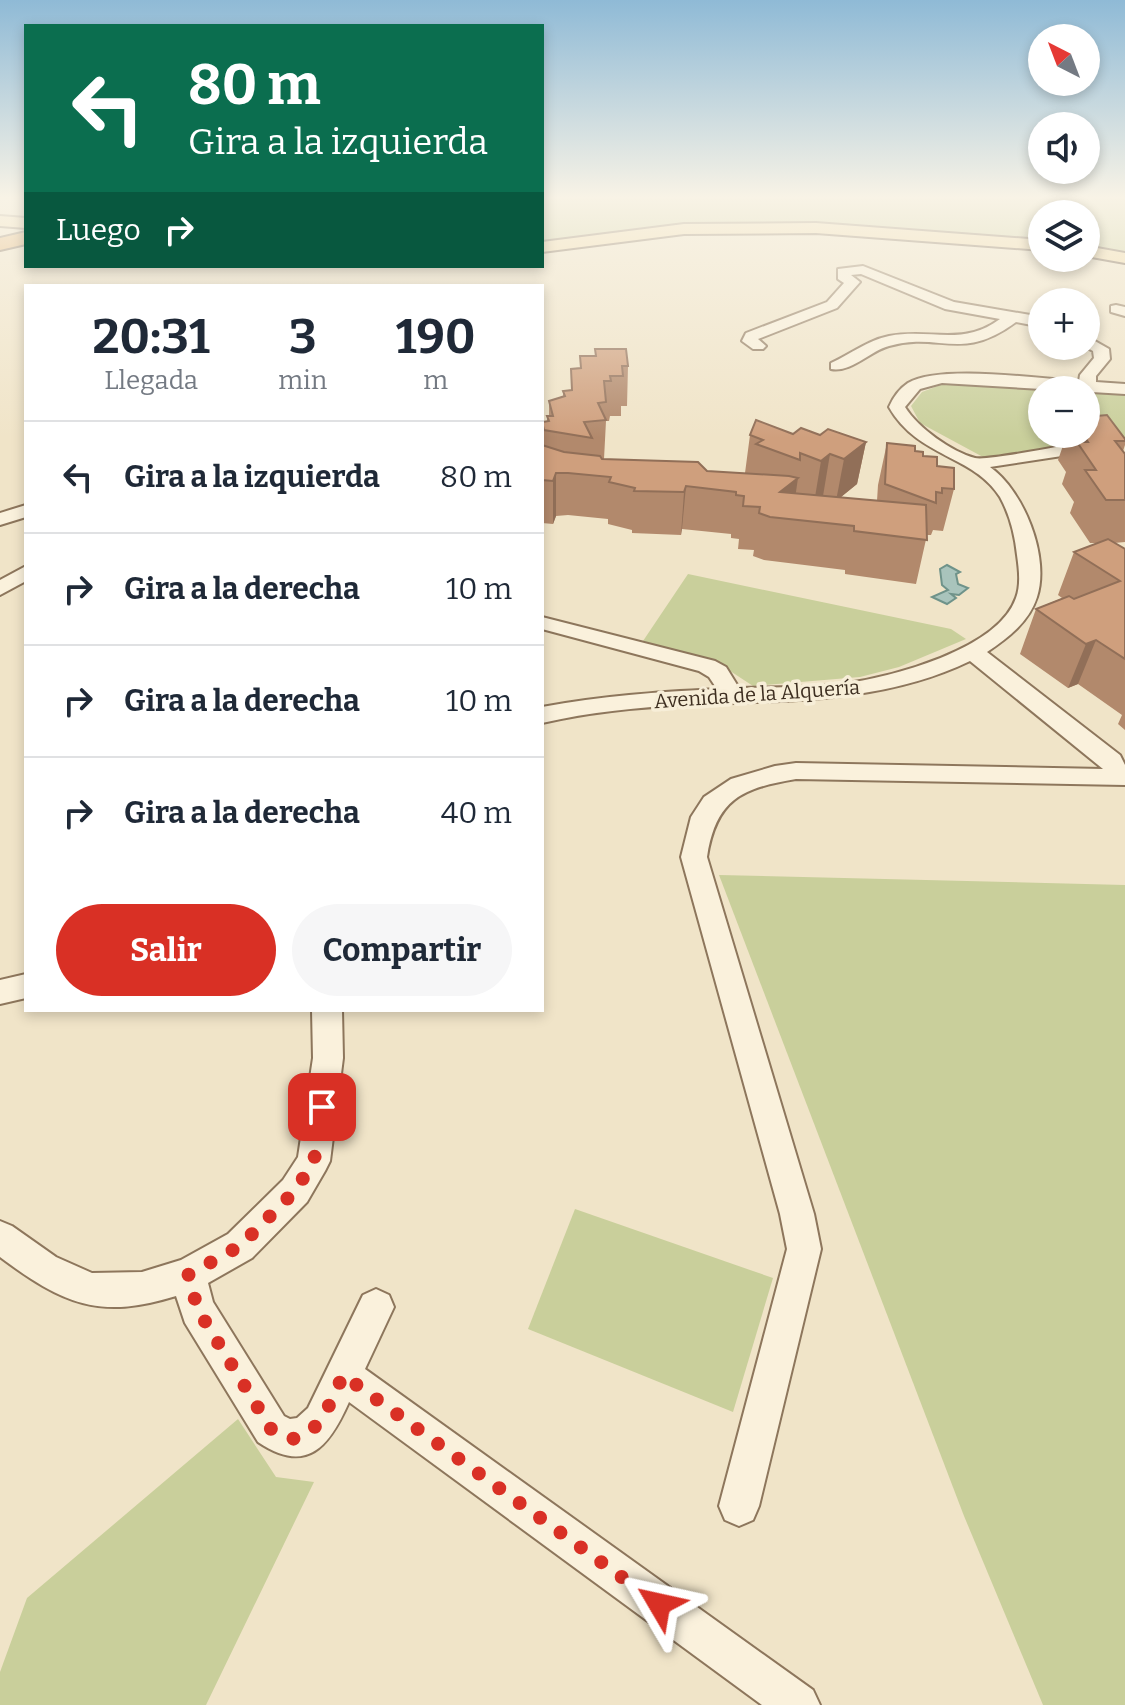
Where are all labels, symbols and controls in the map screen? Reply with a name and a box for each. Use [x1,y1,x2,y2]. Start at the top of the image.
north arrow [1028,24,1100,96]
map controls [1028,24,1100,448]
text: 80 m [188,52,321,119]
icon: left [56,56,160,160]
button: sound [1028,112,1100,184]
text: Gira a la izquierda [188,120,488,164]
button: layers [1028,200,1100,272]
icon: right [157,208,201,252]
text: Luego [56,212,141,248]
button: + [1028,288,1100,360]
text: 20:31 [93,308,210,366]
text: 3 [289,308,317,366]
text: 190 [396,308,475,366]
text: Llegada [104,365,198,396]
text: min [278,365,327,396]
text: m [423,365,448,396]
button: − [1028,376,1100,448]
icon: left [56,455,100,499]
text: Gira a la izquierda [124,459,380,495]
text: 80 m [440,459,512,495]
icon: right [56,567,100,611]
text: Gira a la derecha [124,571,360,607]
text: 10 m [446,571,512,607]
street label: Avenida de la Alquería [653,675,861,713]
icon: right [56,679,100,723]
text: Gira a la derecha [124,683,360,719]
text: 10 m [446,683,512,719]
icon: right [56,791,100,835]
text: Gira a la derecha [124,795,360,831]
text: 40 m [441,795,512,831]
button: Salir [56,904,276,996]
button: Compartir [292,904,512,996]
pin [288,1073,356,1141]
icon: arrive [300,1085,344,1129]
position arrow [617,1562,701,1646]

